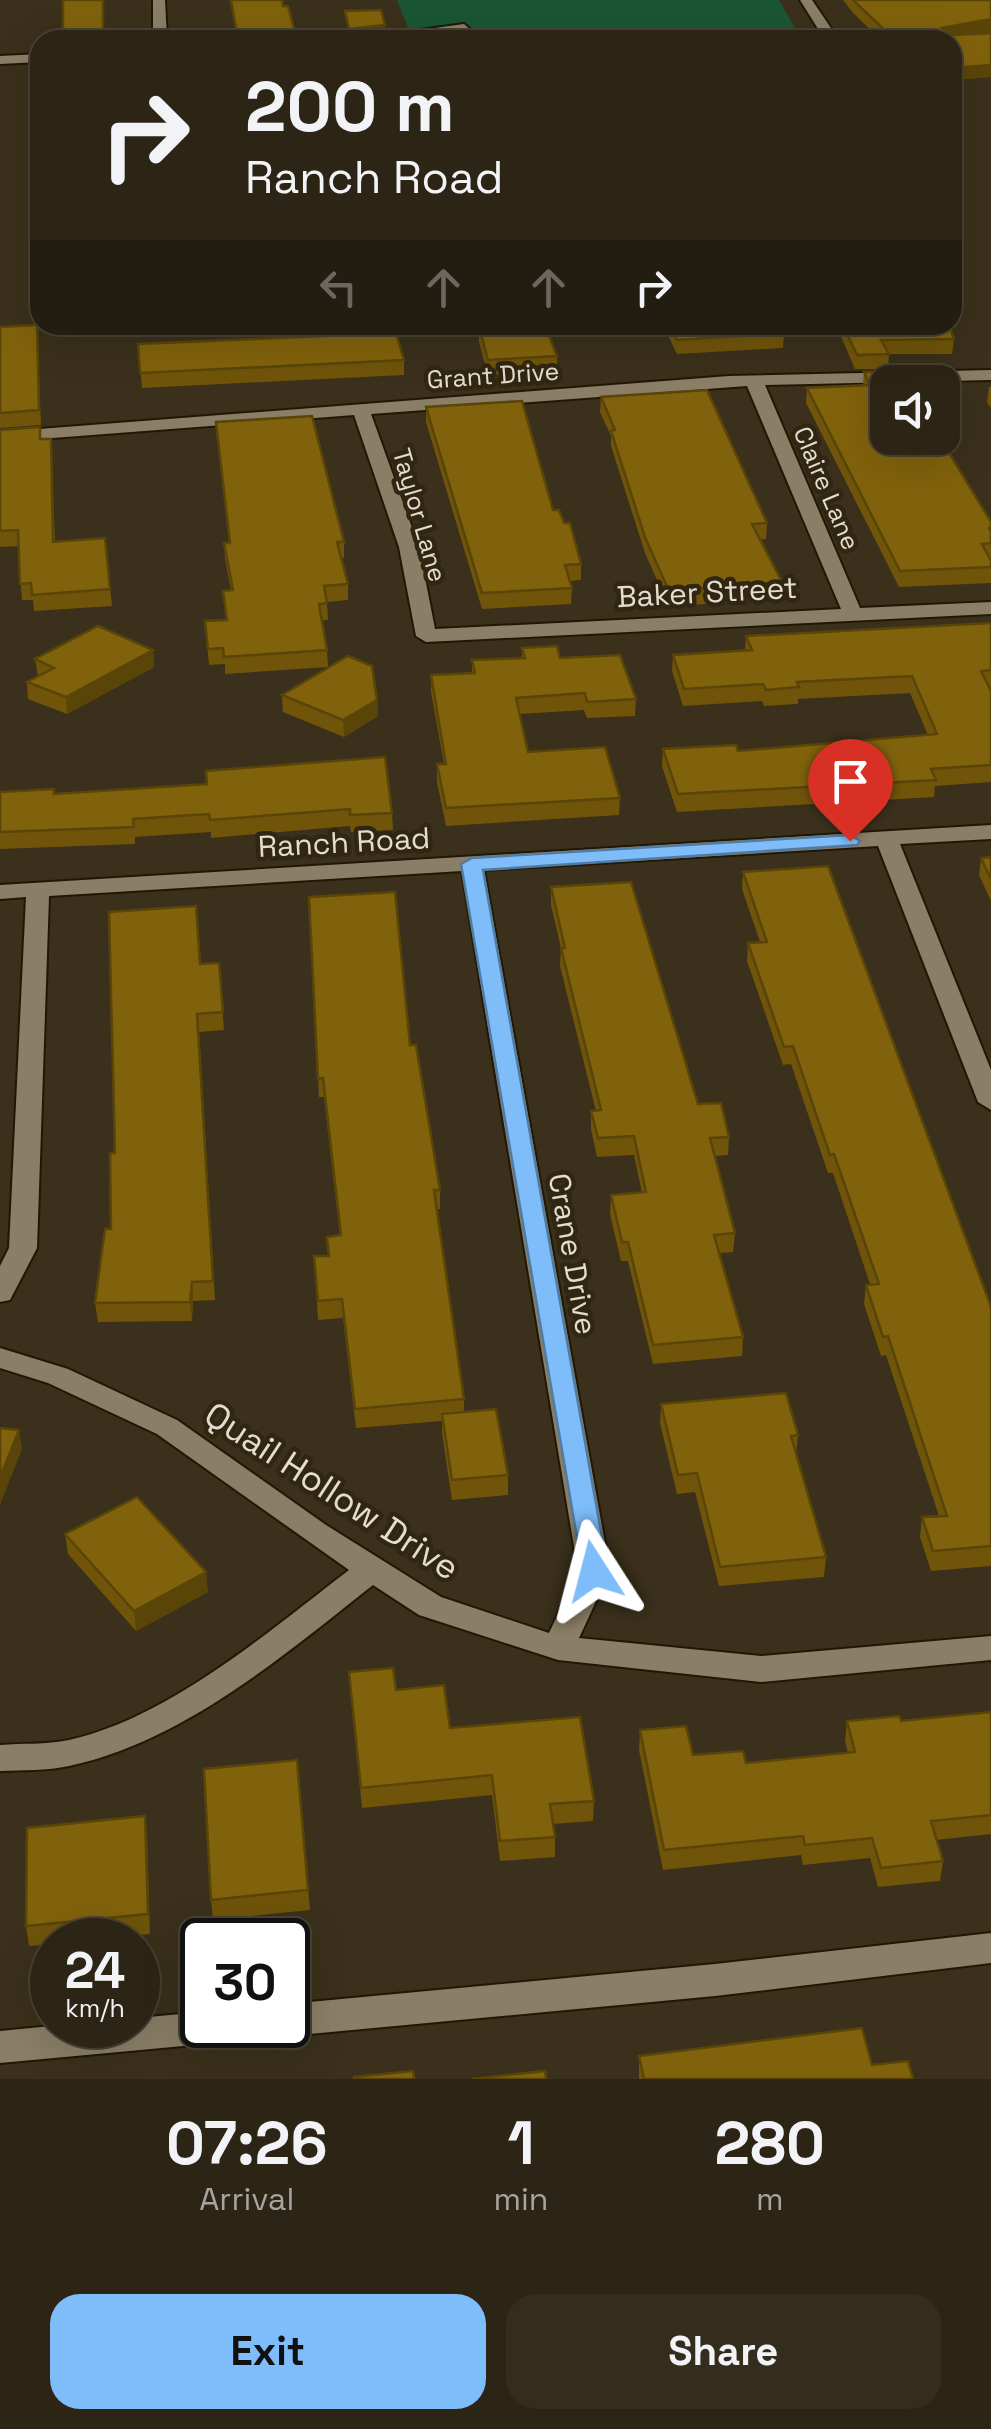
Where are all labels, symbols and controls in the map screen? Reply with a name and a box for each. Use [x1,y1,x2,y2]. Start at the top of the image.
text: 200 m [245,62,455,151]
icon: right [80,70,210,200]
text: Ranch Road [245,149,503,206]
icon: left [311,260,366,315]
icon: ahead [416,260,471,315]
icon: ahead [521,260,576,315]
icon: right [626,260,681,315]
street label: Grant Drive [426,354,560,396]
map controls [870,365,960,455]
button: sound [870,365,960,455]
street label: Claire Lane [787,421,867,555]
street label: Taylor Lane [386,445,454,585]
street label: Baker Street [616,568,798,616]
pin [808,739,893,842]
icon: arrive [823,754,878,809]
street label: Ranch Road [257,818,431,866]
street label: Crane Drive [540,1170,606,1338]
street label: Quail Hollow Drive [196,1392,468,1590]
position arrow [542,1519,646,1623]
speed limit sign: 30 [180,1918,310,2048]
text: 24 [65,1939,125,2003]
text: km/h [65,1992,125,2024]
text: 07:26 [166,2105,328,2182]
text: 1 [507,2105,535,2182]
text: 280 [714,2105,825,2182]
text: Arrival [199,2179,294,2219]
text: min [494,2179,548,2219]
text: m [756,2179,784,2219]
button: Exit [50,2294,486,2409]
button: Share [506,2294,941,2409]

